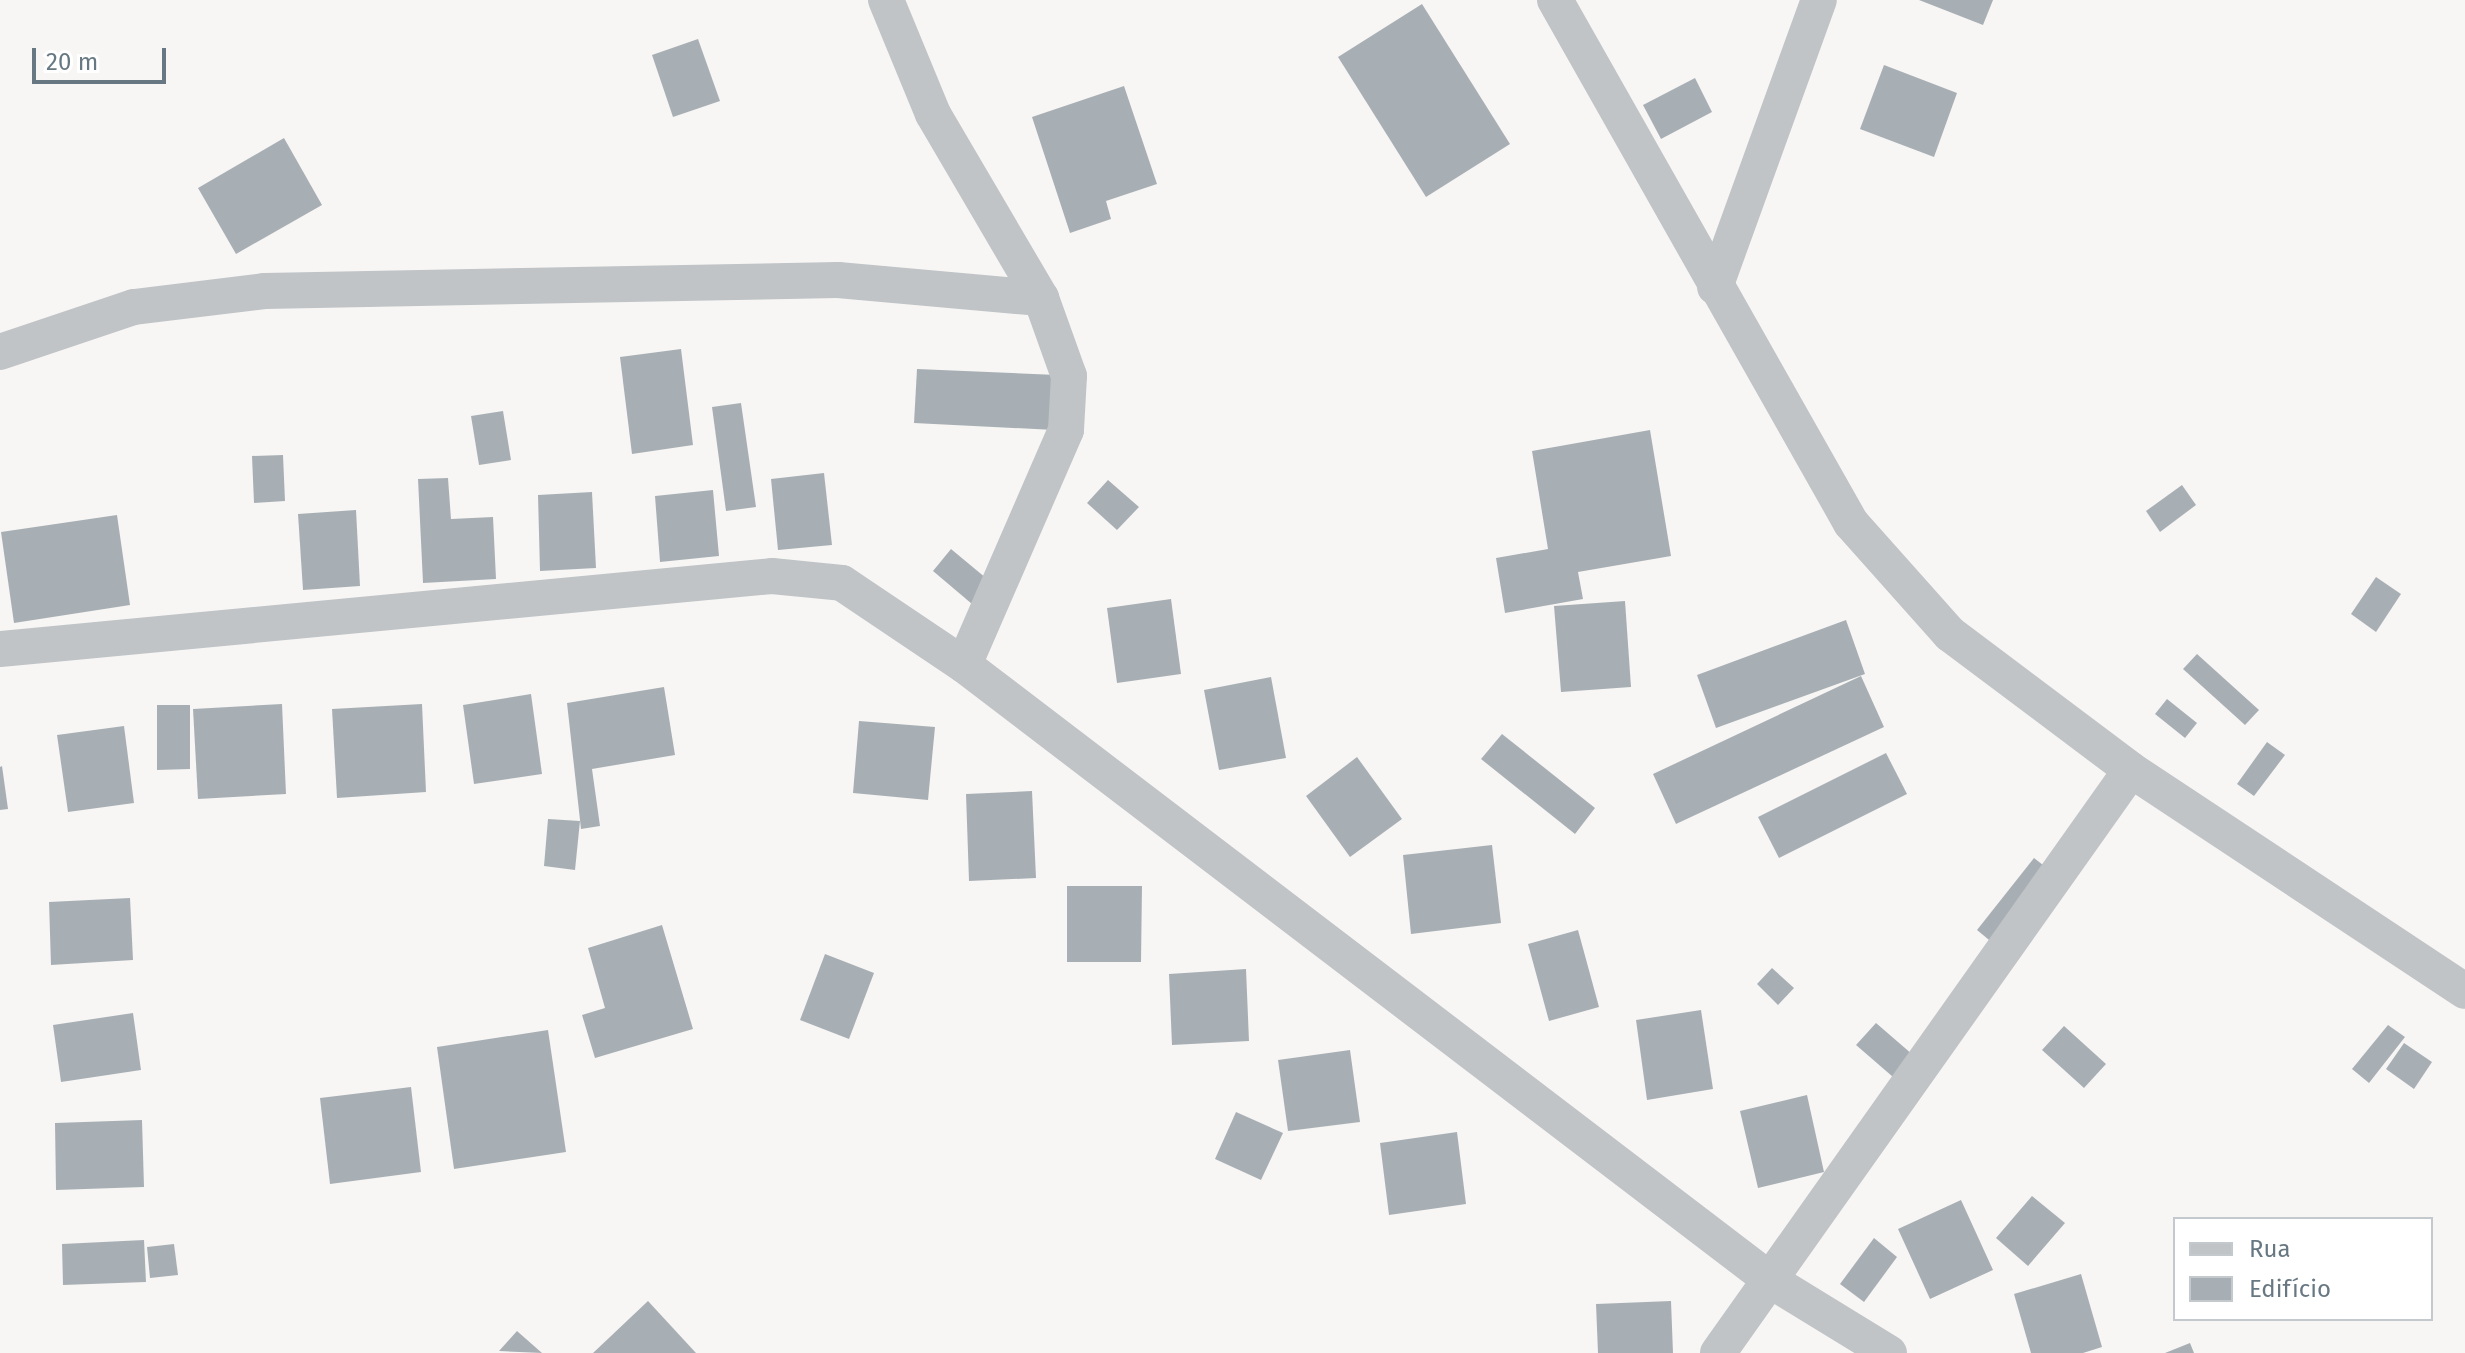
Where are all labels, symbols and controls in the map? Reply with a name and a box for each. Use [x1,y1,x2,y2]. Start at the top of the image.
scale bar [36,32,170,82]
text: 20 m [46,48,98,76]
legend [2173,1217,2433,1321]
text: Rua [2249,1235,2291,1263]
text: Edifício [2249,1275,2331,1303]

